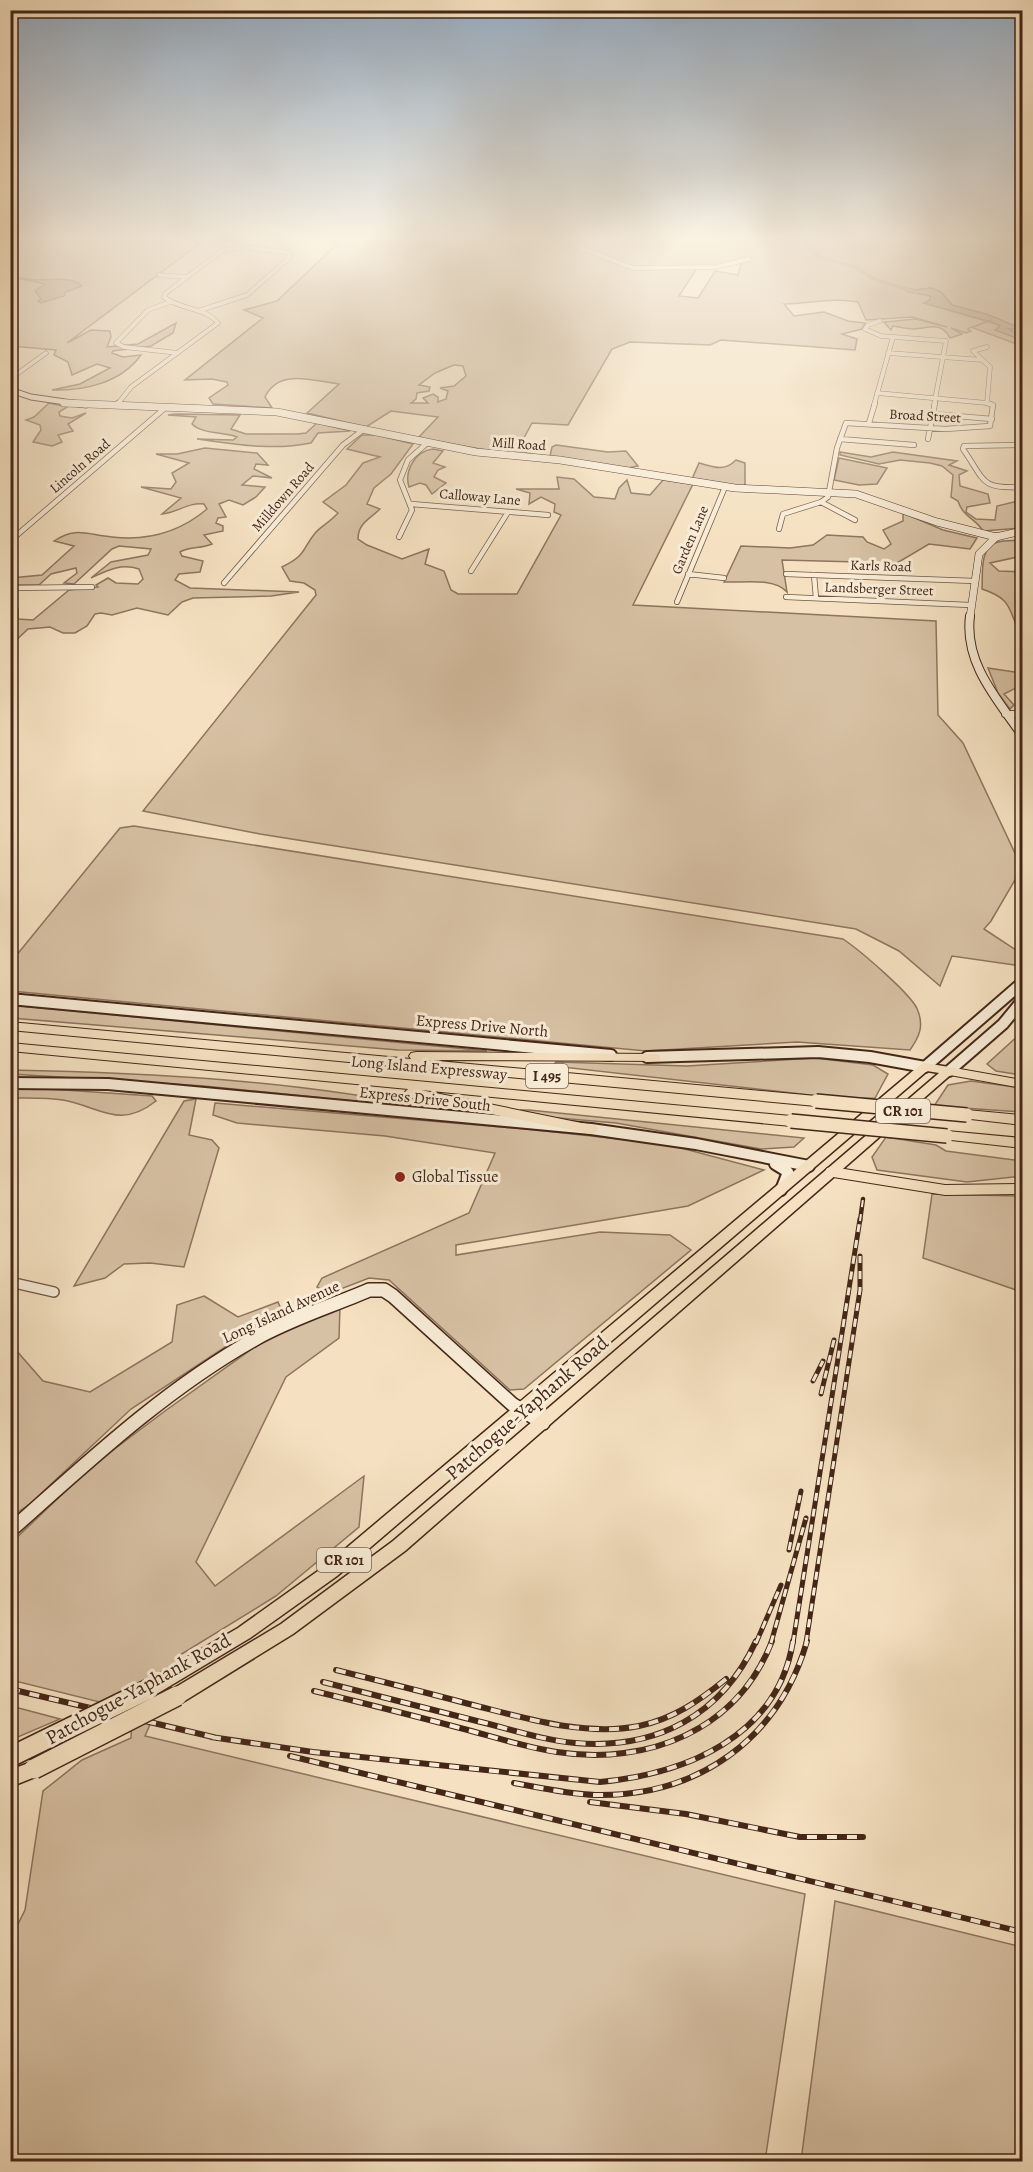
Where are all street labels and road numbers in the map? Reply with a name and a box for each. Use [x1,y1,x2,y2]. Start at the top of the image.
street label: Broad Street [889,405,962,427]
street label: Mill Road [491,433,547,455]
street label: Lincoln Road [46,434,115,498]
street label: Milldown Road [248,458,319,536]
street label: Calloway Lane [439,484,521,510]
street label: Garden Lane [667,503,713,577]
street label: Karls Road [850,555,913,577]
street label: Landsberger Street [824,578,934,600]
street label: Express Drive North [415,1009,550,1043]
street label: Long Island Expressway [350,1050,509,1086]
road number: I 495 [526,1064,568,1088]
street label: Express Drive South [358,1081,492,1117]
road number: CR 101 [876,1099,930,1123]
street label: Long Island Avenue [219,1275,343,1349]
street label: Patchogue-Yaphank Road [440,1329,614,1486]
road number: CR 101 [317,1548,371,1572]
street label: Patchogue-Yaphank Road [41,1627,236,1751]

